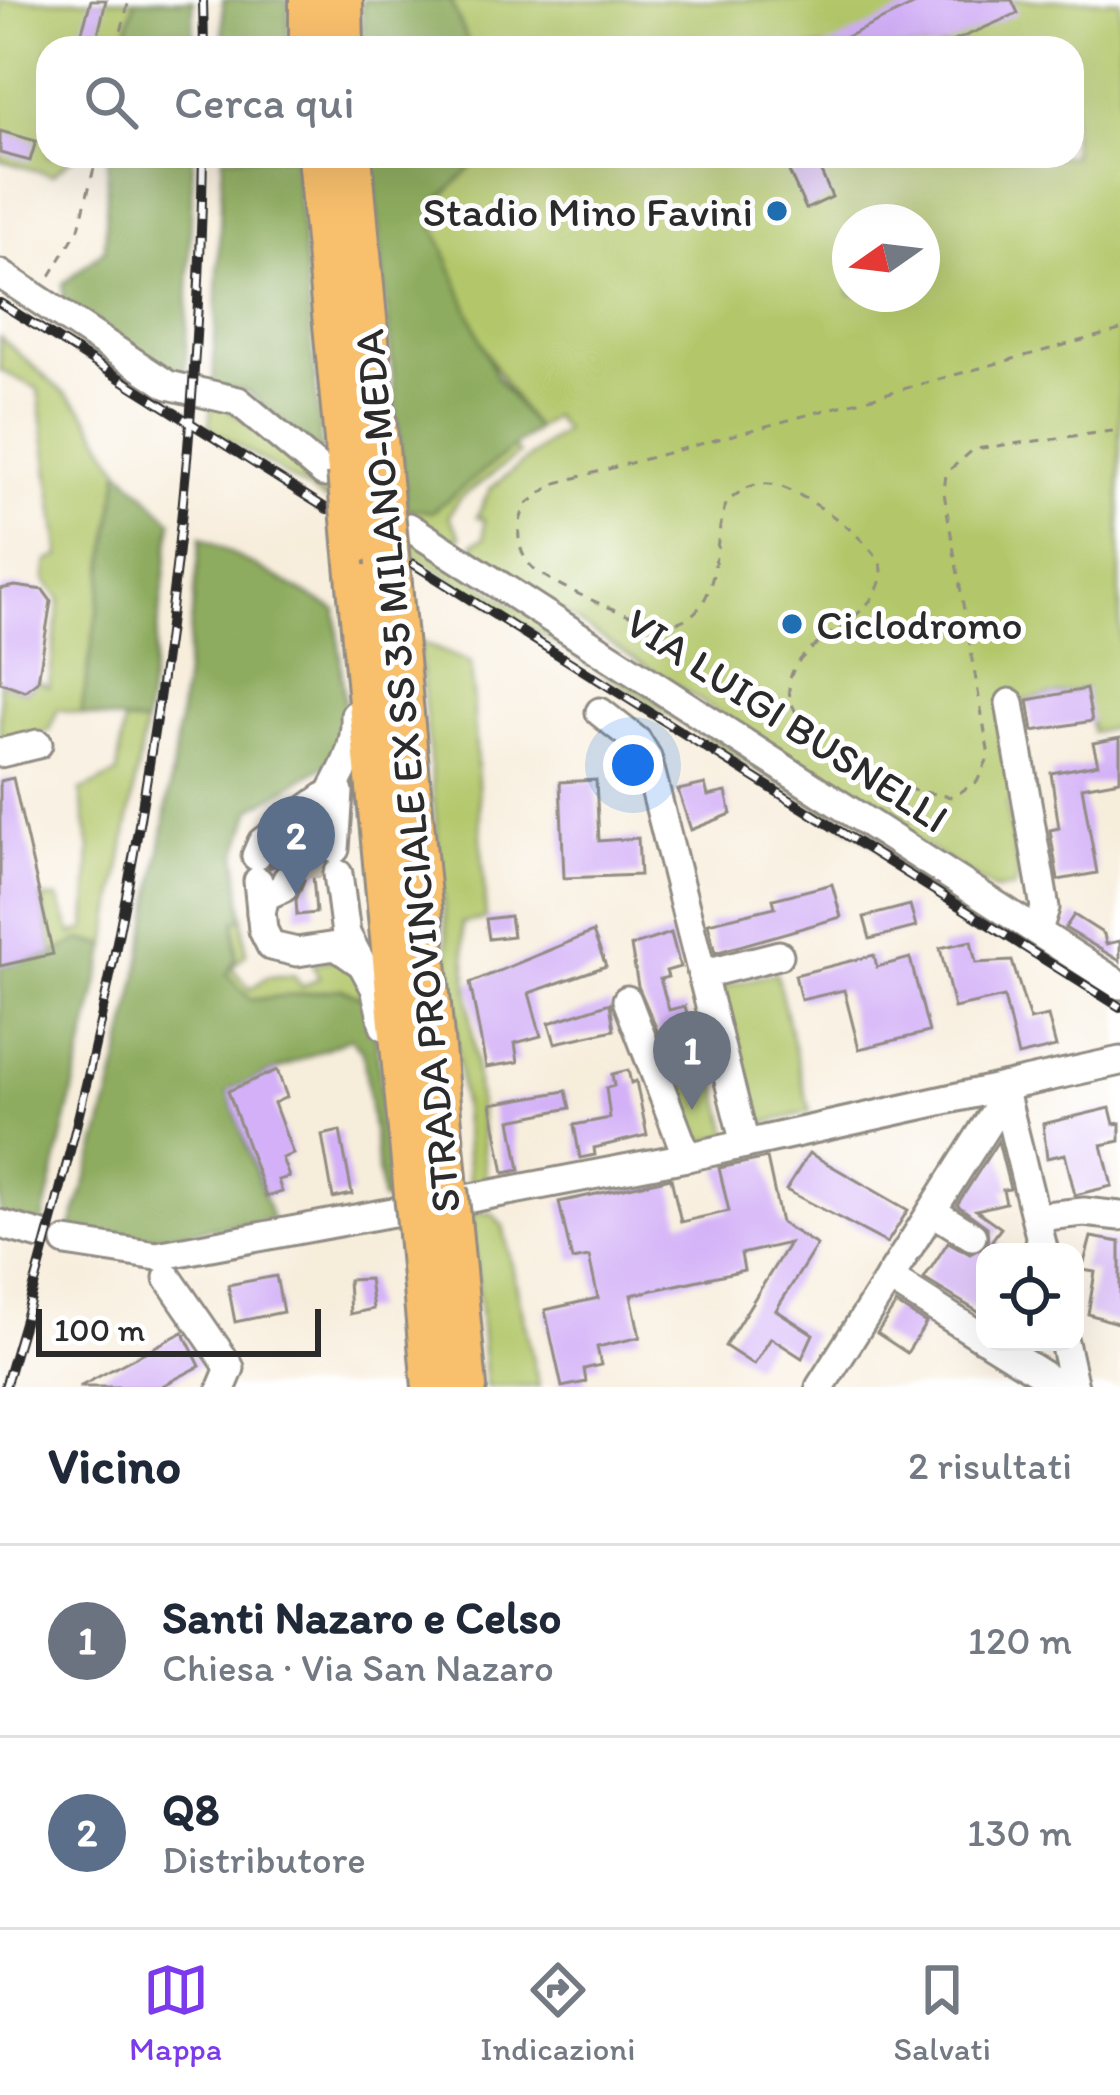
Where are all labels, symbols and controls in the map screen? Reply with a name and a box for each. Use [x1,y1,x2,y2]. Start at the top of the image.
search box [36,36,1084,168]
icon: search [78,69,144,135]
text: Cerca qui [174,75,355,129]
place label: Stadio Mino Favini [422,186,753,237]
marker: Stadio Mino Favini [764,198,790,224]
north arrow [832,204,940,312]
street label: STRADA PROVINCIALE EX SS 35 MILANO-MEDA [343,327,471,1215]
street label: VIA LUIGI BUSNELLI [616,597,958,843]
place label: Ciclodromo [816,599,1023,650]
marker: Ciclodromo [779,611,805,637]
your location [603,735,663,795]
pin: 2 [257,796,335,895]
pin: 1 [653,1011,731,1110]
map controls [976,1243,1084,1351]
button: locate [976,1243,1084,1351]
scale bar [36,1303,321,1356]
text: 100 m [54,1310,145,1349]
text: Vicino [48,1435,181,1496]
text: 2 risultati [908,1442,1072,1489]
text: Santi Nazaro e Celso [162,1590,561,1644]
text: 1 [78,1617,96,1664]
text: 120 m [968,1617,1072,1664]
text: Chiesa · Via San Nazaro [162,1644,554,1691]
text: Q8 [162,1782,219,1836]
text: 2 [77,1809,97,1856]
text: 130 m [967,1809,1072,1856]
text: Distributore [162,1836,366,1883]
tab: Mappa [129,1957,222,2068]
tab: Indicazioni [480,1957,636,2068]
tab: Salvati [894,1957,991,2068]

